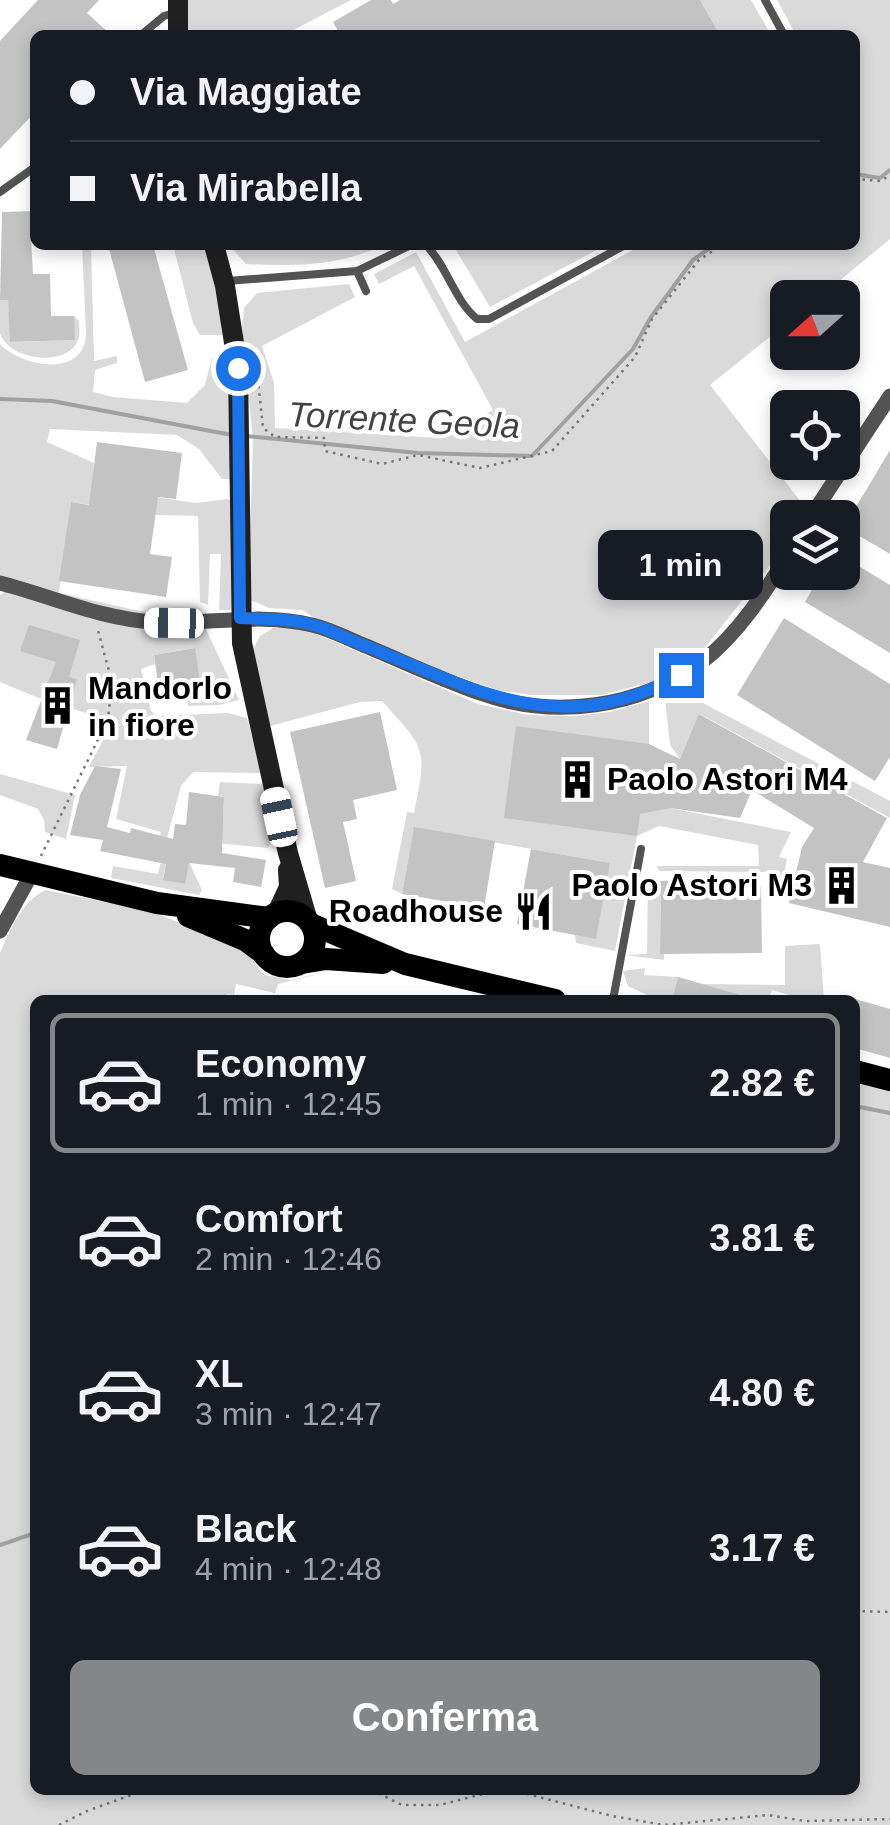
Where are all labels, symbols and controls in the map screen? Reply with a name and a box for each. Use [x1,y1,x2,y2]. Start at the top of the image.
text: Via Maggiate [130,71,362,113]
text: Via Mirabella [130,167,362,209]
north arrow [770,280,860,370]
map controls [770,280,860,590]
route start [216,346,261,391]
button: locate [770,390,860,480]
water label: Torrente Geola [287,394,521,445]
button: layers [770,500,860,590]
callout: 1 min [598,530,764,600]
text: 1 min [639,547,722,583]
car [144,607,204,639]
route end [659,653,704,698]
place label: Mandorlo in fiore [88,670,232,743]
building icon: Mandorlo in fiore [37,685,79,727]
building icon: Paolo Astori M4 [556,758,598,800]
place label: Paolo Astori M4 [607,761,848,797]
car [258,785,300,849]
building icon: Paolo Astori M3 [821,864,863,906]
place label: Paolo Astori M3 [571,867,812,903]
restaurant icon: Roadhouse [512,890,554,932]
place label: Roadhouse [329,893,503,929]
icon: car [75,1038,165,1128]
text: Economy [195,1043,366,1085]
text: 2.82 € [709,1062,815,1104]
text: 1 min · 12:45 [195,1086,382,1122]
icon: car [75,1193,165,1283]
text: Comfort [195,1198,343,1240]
text: 3.81 € [709,1217,815,1259]
text: 2 min · 12:46 [195,1241,382,1277]
icon: car [75,1348,165,1438]
text: XL [195,1353,244,1395]
text: 4.80 € [709,1372,815,1414]
text: 3 min · 12:47 [195,1396,382,1432]
icon: car [75,1503,165,1593]
text: Black [195,1508,296,1550]
text: 3.17 € [709,1527,815,1569]
text: 4 min · 12:48 [195,1551,382,1587]
button: Conferma [70,1660,820,1775]

